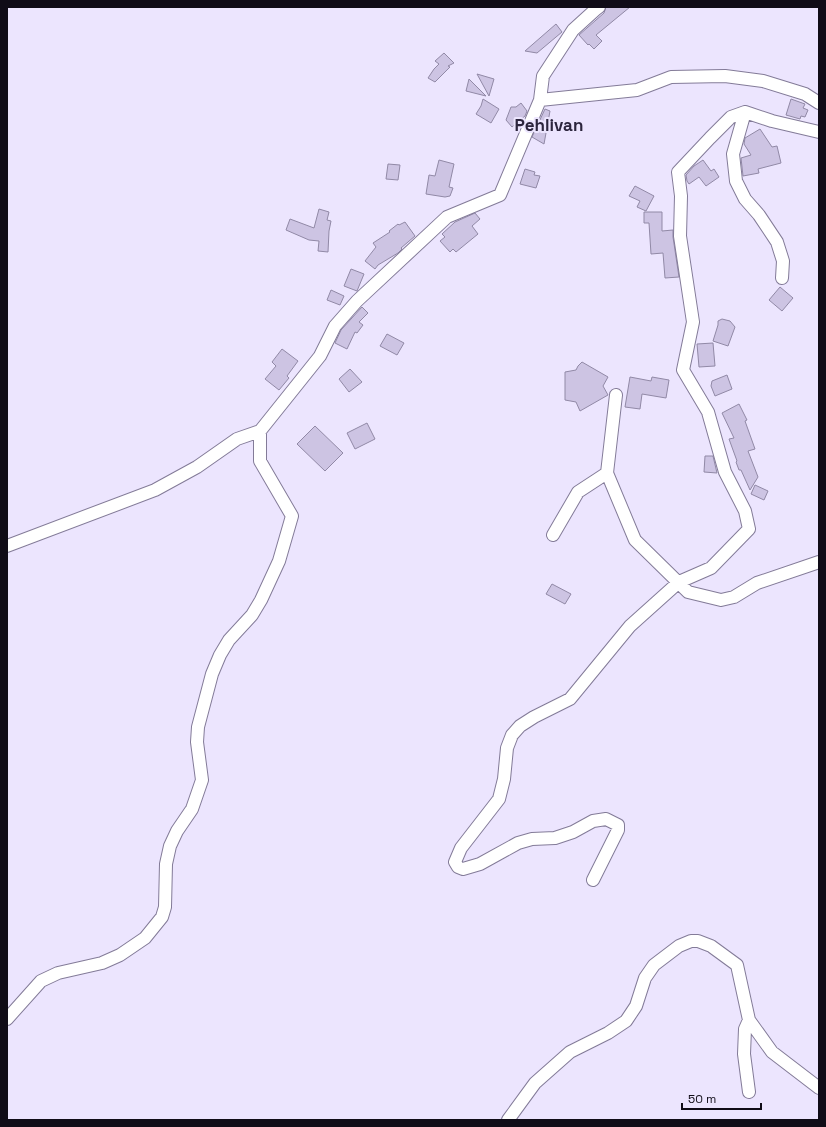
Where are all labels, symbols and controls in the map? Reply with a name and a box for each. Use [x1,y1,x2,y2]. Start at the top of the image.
district label: Pehlivan [515,114,583,136]
scale bar [682,1085,761,1111]
text: 50 m [688,1091,716,1107]

